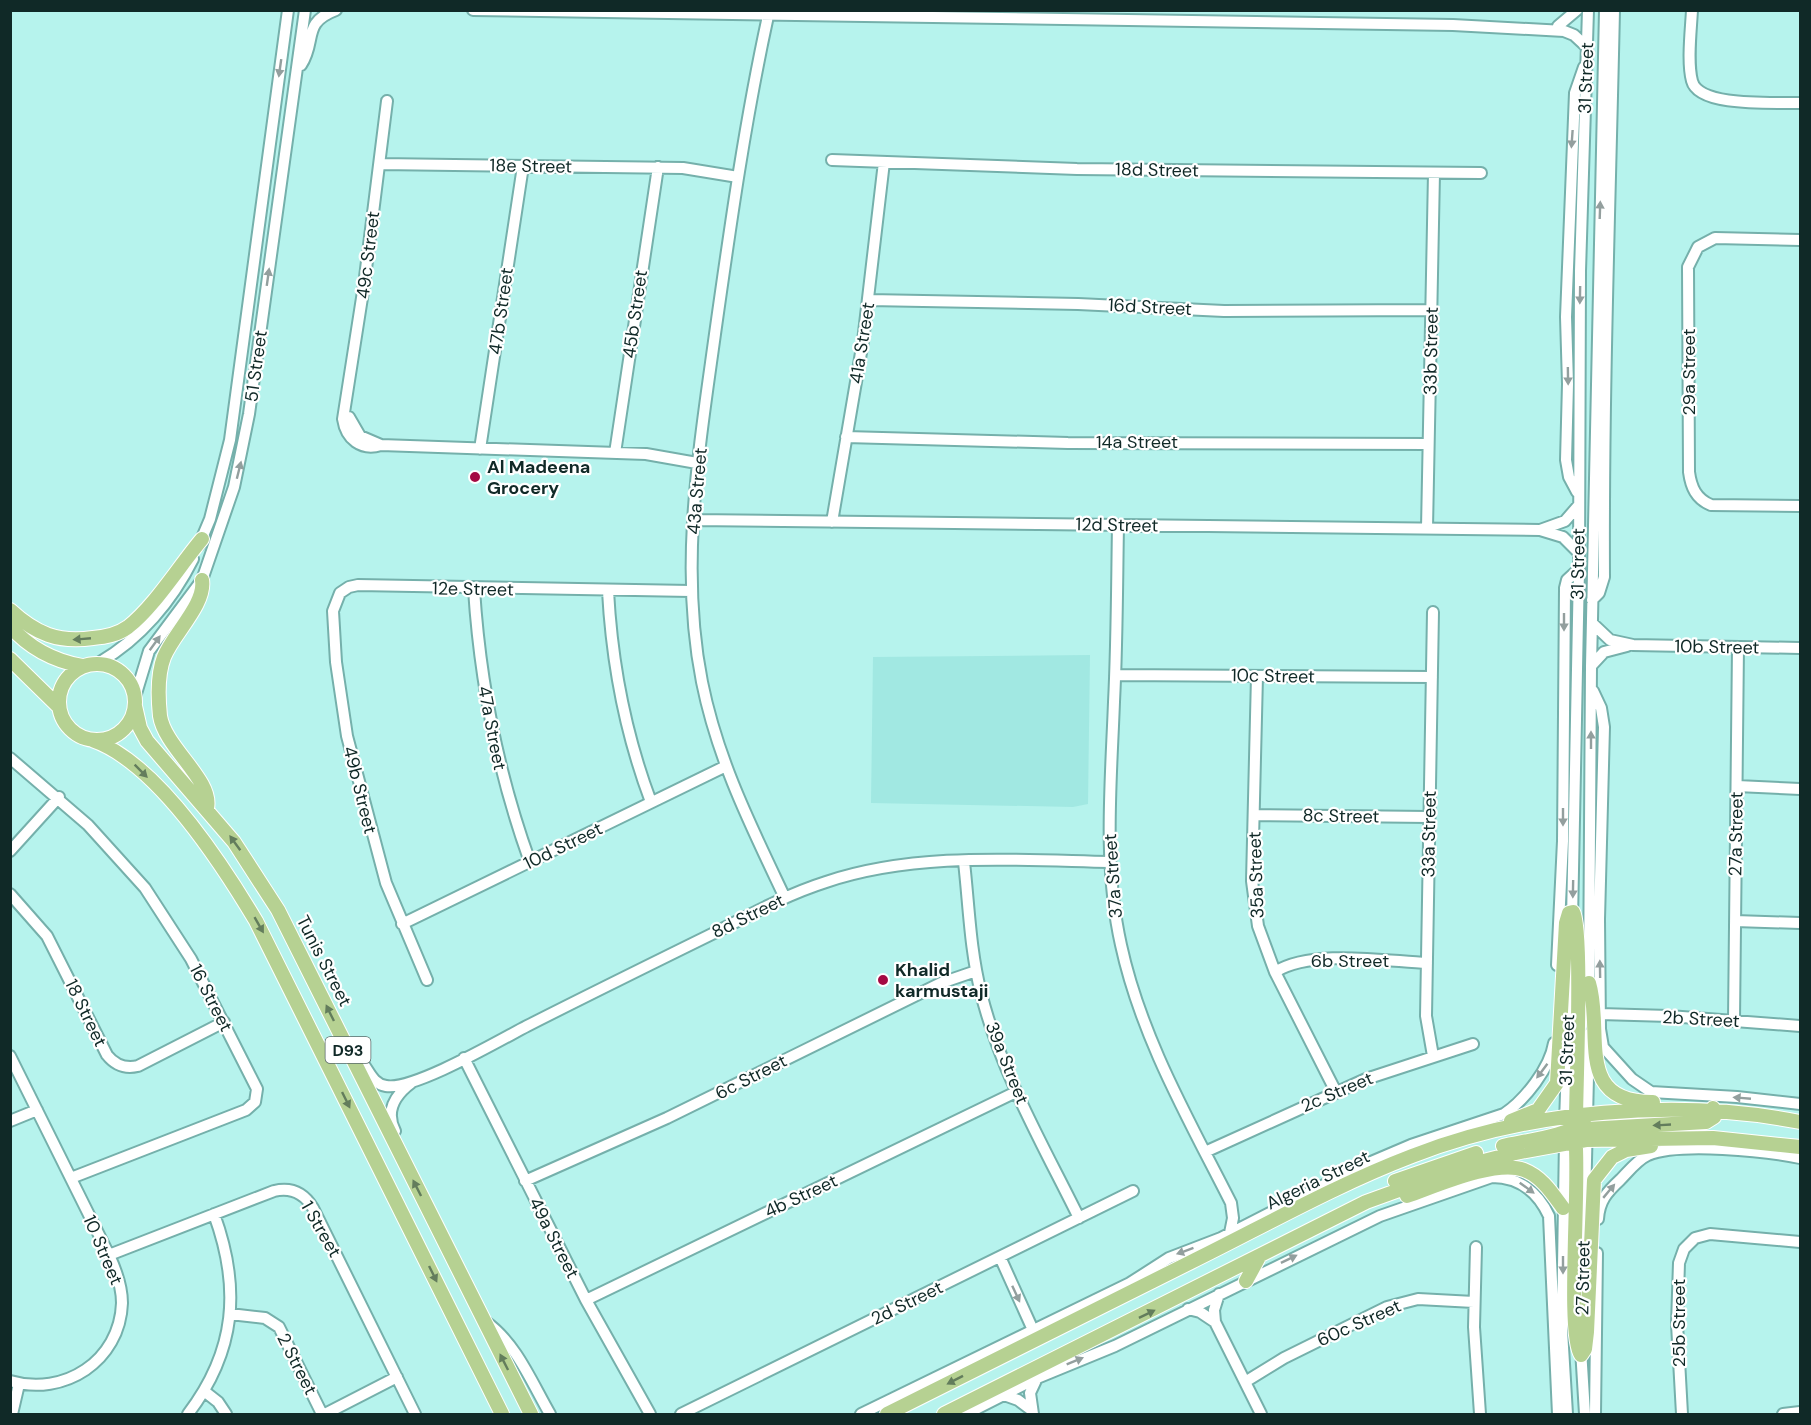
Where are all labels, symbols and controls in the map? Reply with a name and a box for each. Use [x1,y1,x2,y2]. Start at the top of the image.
street label: 31 Street [1573,42,1599,114]
one-way arrow [275,59,284,78]
one-way arrow [1568,129,1577,148]
street label: 18e Street [489,153,573,179]
street label: 18d Street [1115,157,1199,183]
one-way arrow [1596,200,1605,219]
street label: 49c Street [351,210,385,300]
street label: 47b Street [483,266,519,356]
one-way arrow [264,267,273,286]
street label: 45b Street [617,268,653,360]
one-way arrow [1575,285,1585,304]
street label: 16d Street [1107,293,1193,321]
street label: 41a Street [844,301,880,385]
street label: 33b Street [1418,307,1444,395]
street label: 51 Street [239,328,273,404]
street label: 29a Street [1677,328,1701,416]
one-way arrow [1563,366,1573,385]
street label: 14a Street [1096,430,1178,454]
street label: 43a Street [681,447,713,535]
place label: Al Madeena Grocery [487,455,590,500]
one-way arrow [234,460,244,479]
marker: Al Madeena Grocery [468,470,482,484]
street label: 12d Street [1075,512,1159,538]
street label: 31 Street [1565,528,1591,600]
street label: 12e Street [432,576,514,602]
one-way arrow [1559,612,1569,631]
one-way arrow [73,634,92,644]
street label: 10b Street [1674,634,1760,660]
one-way arrow [149,635,161,651]
street label: 10c Street [1231,663,1315,689]
street label: 47a Street [472,684,512,772]
one-way arrow [1586,731,1596,750]
street label: 49b Street [338,744,382,836]
one-way arrow [133,764,147,778]
street label: 33a Street [1416,790,1442,878]
street label: 27a Street [1723,791,1749,877]
street label: 8c Street [1302,803,1380,829]
one-way arrow [1558,807,1568,826]
street label: 10d Street [520,817,606,875]
street label: 35a Street [1242,831,1270,919]
street label: 37a Street [1098,833,1128,919]
one-way arrow [229,836,241,852]
one-way arrow [1568,879,1578,898]
street label: 8d Street [708,888,788,944]
street label: Tunis Street [291,911,357,1011]
one-way arrow [253,917,263,934]
street label: 6b Street [1311,949,1389,973]
place label: Khalid karmustaji [895,958,989,1003]
one-way arrow [1595,959,1605,978]
street label: 16 Street [184,960,238,1036]
marker: Khalid karmustaji [876,973,890,987]
street label: 18 Street [59,975,113,1051]
one-way arrow [326,1005,335,1022]
street label: 2b Street [1662,1005,1740,1033]
street label: 31 Street [1554,1014,1580,1086]
street label: 39a Street [980,1018,1034,1108]
road number: D93 [326,1037,370,1063]
street label: 6c Street [711,1049,791,1105]
one-way arrow [1536,1063,1548,1079]
street label: 2c Street [1297,1066,1377,1118]
one-way arrow [342,1091,351,1108]
one-way arrow [1733,1093,1752,1103]
one-way arrow [1652,1120,1671,1129]
street label: Algeria Street [1262,1145,1374,1215]
street label: 4b Street [761,1169,841,1223]
one-way arrow [412,1179,422,1196]
one-way arrow [1520,1182,1535,1194]
one-way arrow [1603,1183,1616,1199]
street label: 49a Street [523,1193,585,1283]
street label: 1 Street [295,1196,347,1262]
street label: 10 Street [78,1211,128,1289]
street label: 27 Street [1570,1240,1596,1316]
one-way arrow [1176,1247,1194,1257]
one-way arrow [1280,1255,1298,1265]
one-way arrow [1558,1255,1568,1274]
one-way arrow [428,1266,437,1283]
street label: 2d Street [867,1275,947,1331]
street label: 25b Street [1667,1279,1691,1367]
one-way arrow [1012,1285,1021,1302]
street label: 60c Street [1313,1294,1405,1352]
one-way arrow [1138,1309,1155,1319]
street label: 2 Street [271,1329,323,1399]
one-way arrow [499,1354,509,1371]
one-way arrow [1067,1356,1085,1366]
one-way arrow [946,1375,964,1385]

